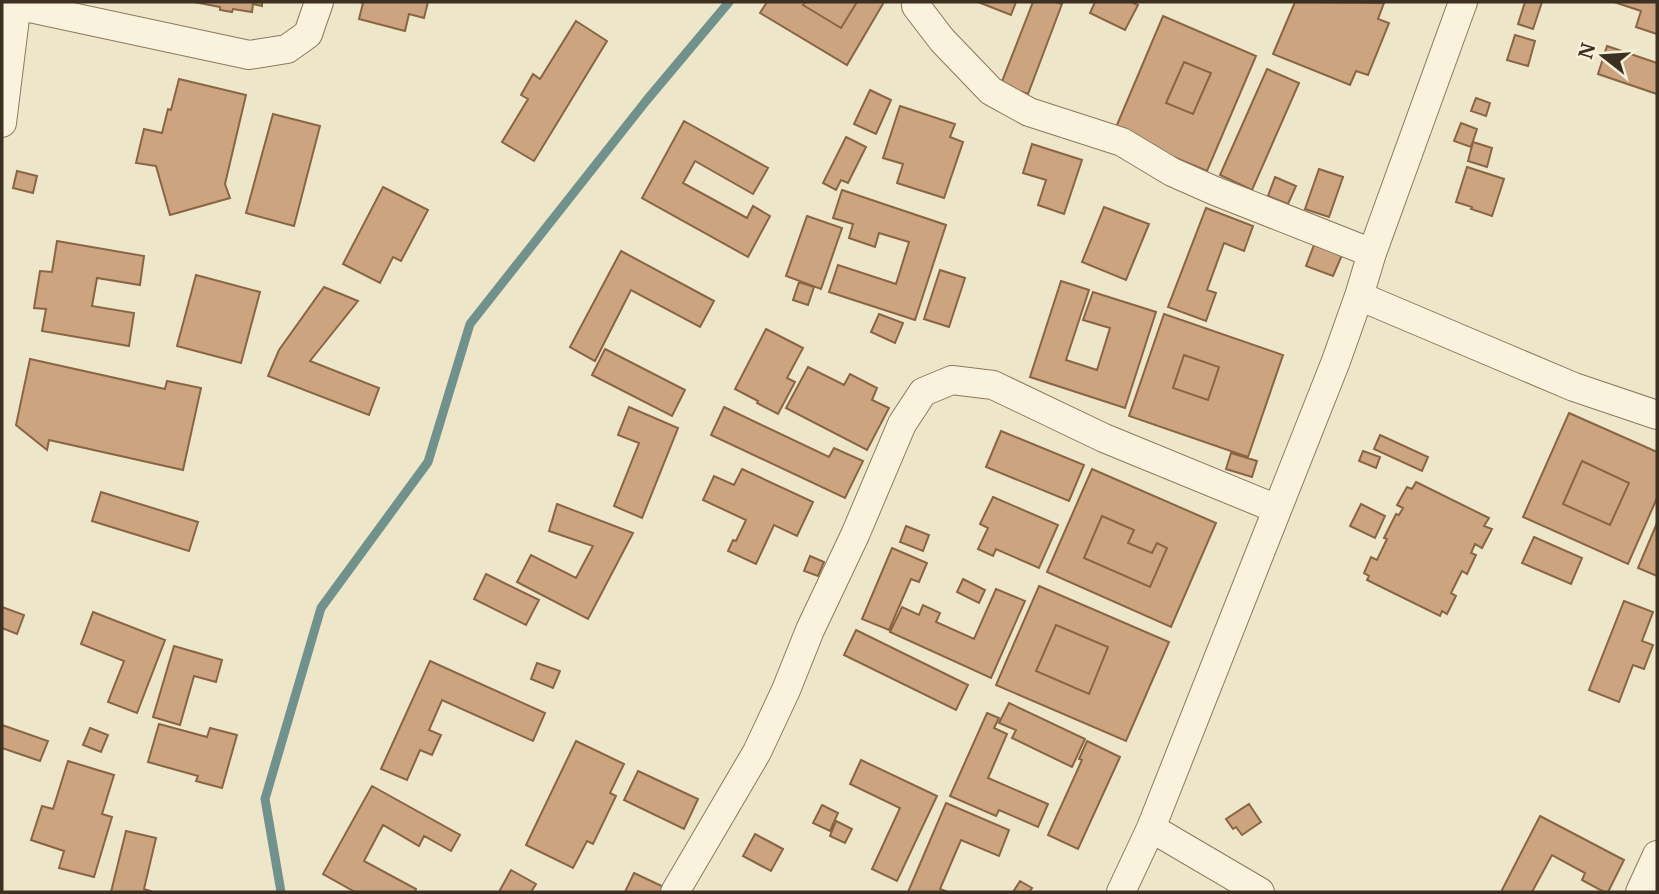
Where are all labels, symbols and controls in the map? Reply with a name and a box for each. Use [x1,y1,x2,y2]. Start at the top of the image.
north arrow [1568,21,1638,91]
text: N [1573,40,1600,62]

